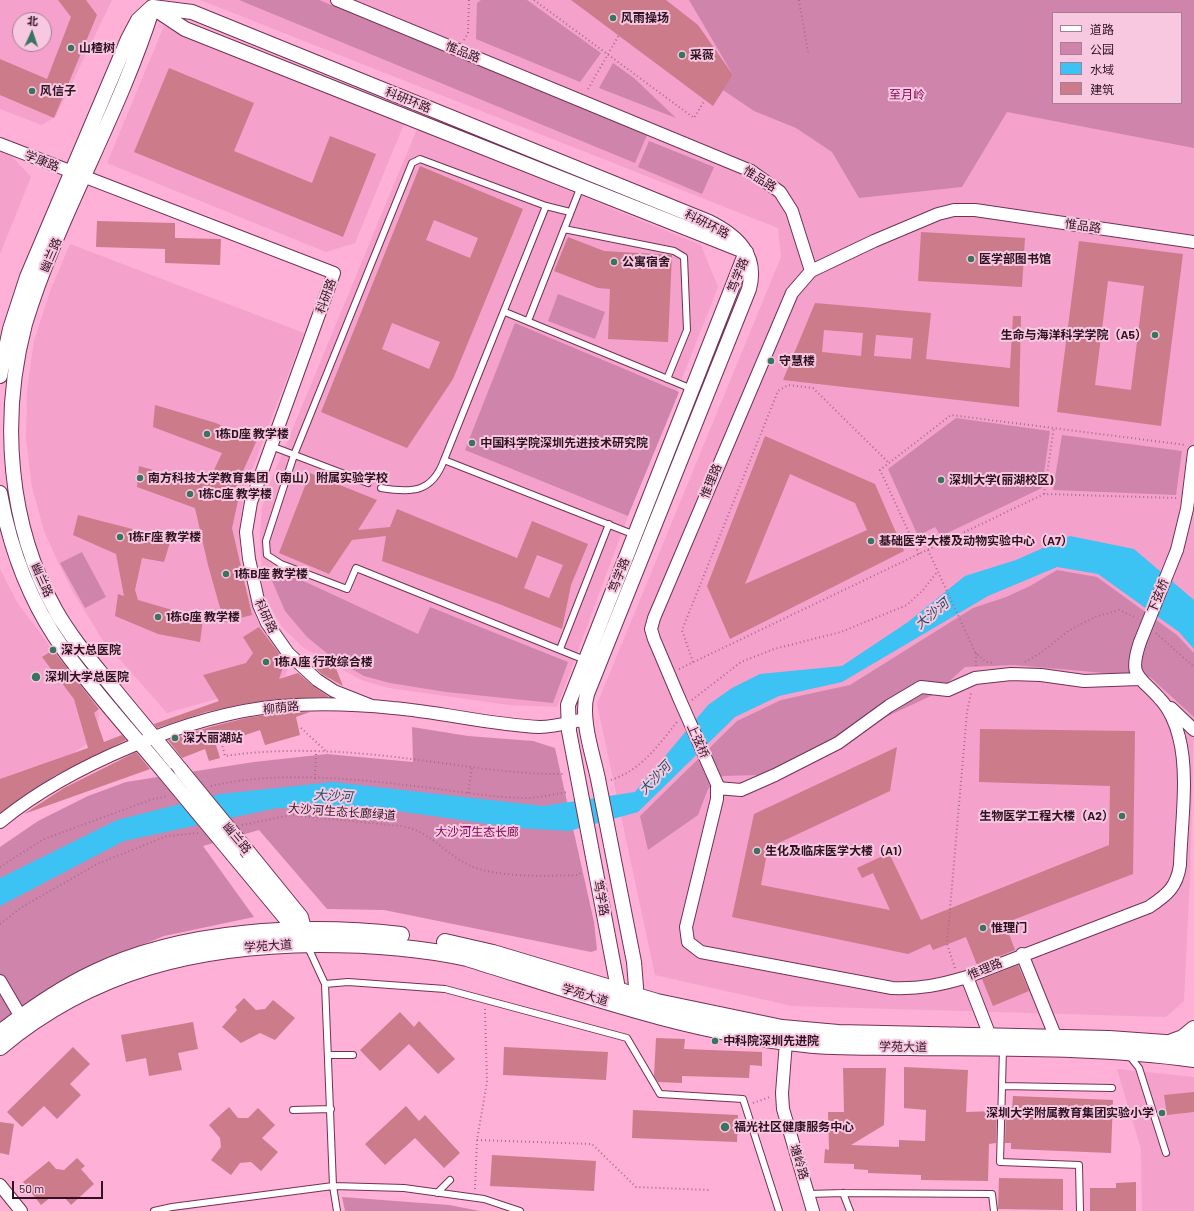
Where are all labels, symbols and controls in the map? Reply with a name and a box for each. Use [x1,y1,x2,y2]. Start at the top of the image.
place label: 风雨操场 [621,11,669,25]
north arrow [12,12,52,52]
legend [1052,12,1182,104]
marker: 风雨操场 [608,13,618,23]
text: 北 [27,14,38,27]
text: 道路 [1090,22,1114,36]
street label: 惟品路 [444,39,482,65]
place label: 山楂树 [79,41,115,55]
text: 公园 [1090,42,1114,56]
marker: 山楂树 [66,43,76,53]
place label: 采薇 [690,48,714,62]
marker: 采薇 [677,50,687,60]
text: 水域 [1090,62,1114,76]
text: 建筑 [1090,82,1114,96]
place label: 风信子 [40,84,76,98]
street label: 科研环路 [383,84,433,116]
marker: 风信子 [27,86,37,96]
park label: 至月岭 [889,88,925,102]
street label: 学康路 [23,148,61,174]
street label: 惟品路 [741,163,779,195]
street label: 科研环路 [682,207,732,241]
street label: 惟品路 [1064,216,1102,236]
street label: 幽兰路 [37,236,65,274]
place label: 医学部图书馆 [979,252,1051,266]
marker: 医学部图书馆 [966,254,976,264]
place label: 公寓宿舍 [622,255,670,269]
street label: 笃学路 [725,256,751,294]
marker: 公寓宿舍 [609,257,619,267]
street label: 科研路 [313,277,339,315]
place label: 生命与海洋科学学院（A5） [1000,328,1147,342]
marker: 生命与海洋科学学院（A5） [1150,330,1160,340]
place label: 守慧楼 [779,354,815,368]
marker: 守慧楼 [766,356,776,366]
place label: 1栋D座 教学楼 [215,427,289,441]
marker: 1栋D座 教学楼 [202,429,212,439]
place label: 中国科学院深圳先进技术研究院 [480,436,648,450]
marker: 中国科学院深圳先进技术研究院 [467,438,477,448]
street label: 惟理路 [697,462,725,500]
place label: 南方科技大学教育集团（南山）附属实验学校 [148,471,388,485]
marker: 南方科技大学教育集团（南山）附属实验学校 [135,473,145,483]
place label: 深圳大学(丽湖校区) [949,473,1053,487]
marker: 深圳大学(丽湖校区) [936,475,946,485]
place label: 1栋C座 教学楼 [198,487,272,501]
marker: 1栋C座 教学楼 [185,489,195,499]
place label: 1栋F座 教学楼 [128,530,201,544]
marker: 1栋F座 教学楼 [115,532,125,542]
place label: 基础医学大楼及动物实验中心（A7） [879,534,1073,548]
marker: 基础医学大楼及动物实验中心（A7） [866,536,876,546]
street label: 笃学路 [606,556,632,594]
street label: 幽兰路 [28,561,56,599]
place label: 1栋B座 教学楼 [234,567,308,581]
marker: 1栋B座 教学楼 [221,569,231,579]
street label: 下弦桥 [1145,577,1171,615]
water label: 大沙河 [912,595,952,633]
street label: 科研路 [252,597,280,635]
place label: 1栋G座 教学楼 [166,610,240,624]
marker: 1栋G座 教学楼 [153,612,163,622]
place label: 深大总医院 [61,643,121,657]
marker: 深大总医院 [48,645,58,655]
place label: 1栋A座 行政综合楼 [274,655,373,669]
marker: 1栋A座 行政综合楼 [261,657,271,667]
place label: 深圳大学总医院 [45,670,129,684]
marker: 深圳大学总医院 [30,671,42,683]
street label: 柳荫路 [262,699,300,717]
street label: 上弦桥 [684,722,712,760]
place label: 深大丽湖站 [183,731,243,745]
marker: 深大丽湖站 [170,733,180,743]
water label: 大沙河 [636,758,674,798]
water label: 大沙河 [313,787,353,805]
street label: 大沙河生态长廊绿道 [288,801,396,823]
place label: 生物医学工程大楼（A2） [979,809,1114,823]
marker: 生物医学工程大楼（A2） [1117,811,1127,821]
street label: 幽兰路 [220,820,254,856]
park label: 大沙河生态长廊 [435,825,519,839]
place label: 生化及临床医学大楼（A1） [765,844,909,858]
marker: 生化及临床医学大楼（A1） [752,846,762,856]
street label: 笃学路 [590,879,612,917]
place label: 惟理门 [991,921,1027,935]
marker: 惟理门 [978,923,988,933]
street label: 学苑大道 [244,937,292,955]
street label: 惟理路 [966,956,1004,982]
street label: 学苑大道 [560,981,610,1009]
place label: 中科院深圳先进院 [723,1034,819,1048]
marker: 中科院深圳先进院 [710,1036,720,1046]
street label: 学苑大道 [879,1039,927,1055]
place label: 深圳大学附属教育集团实验小学 [986,1106,1154,1120]
marker: 深圳大学附属教育集团实验小学 [1157,1108,1167,1118]
place label: 福光社区健康服务中心 [734,1120,854,1134]
marker: 福光社区健康服务中心 [719,1121,731,1133]
street label: 塘岭路 [787,1143,811,1181]
scale bar [14,1173,105,1199]
text: 50 m [19,1181,44,1195]

